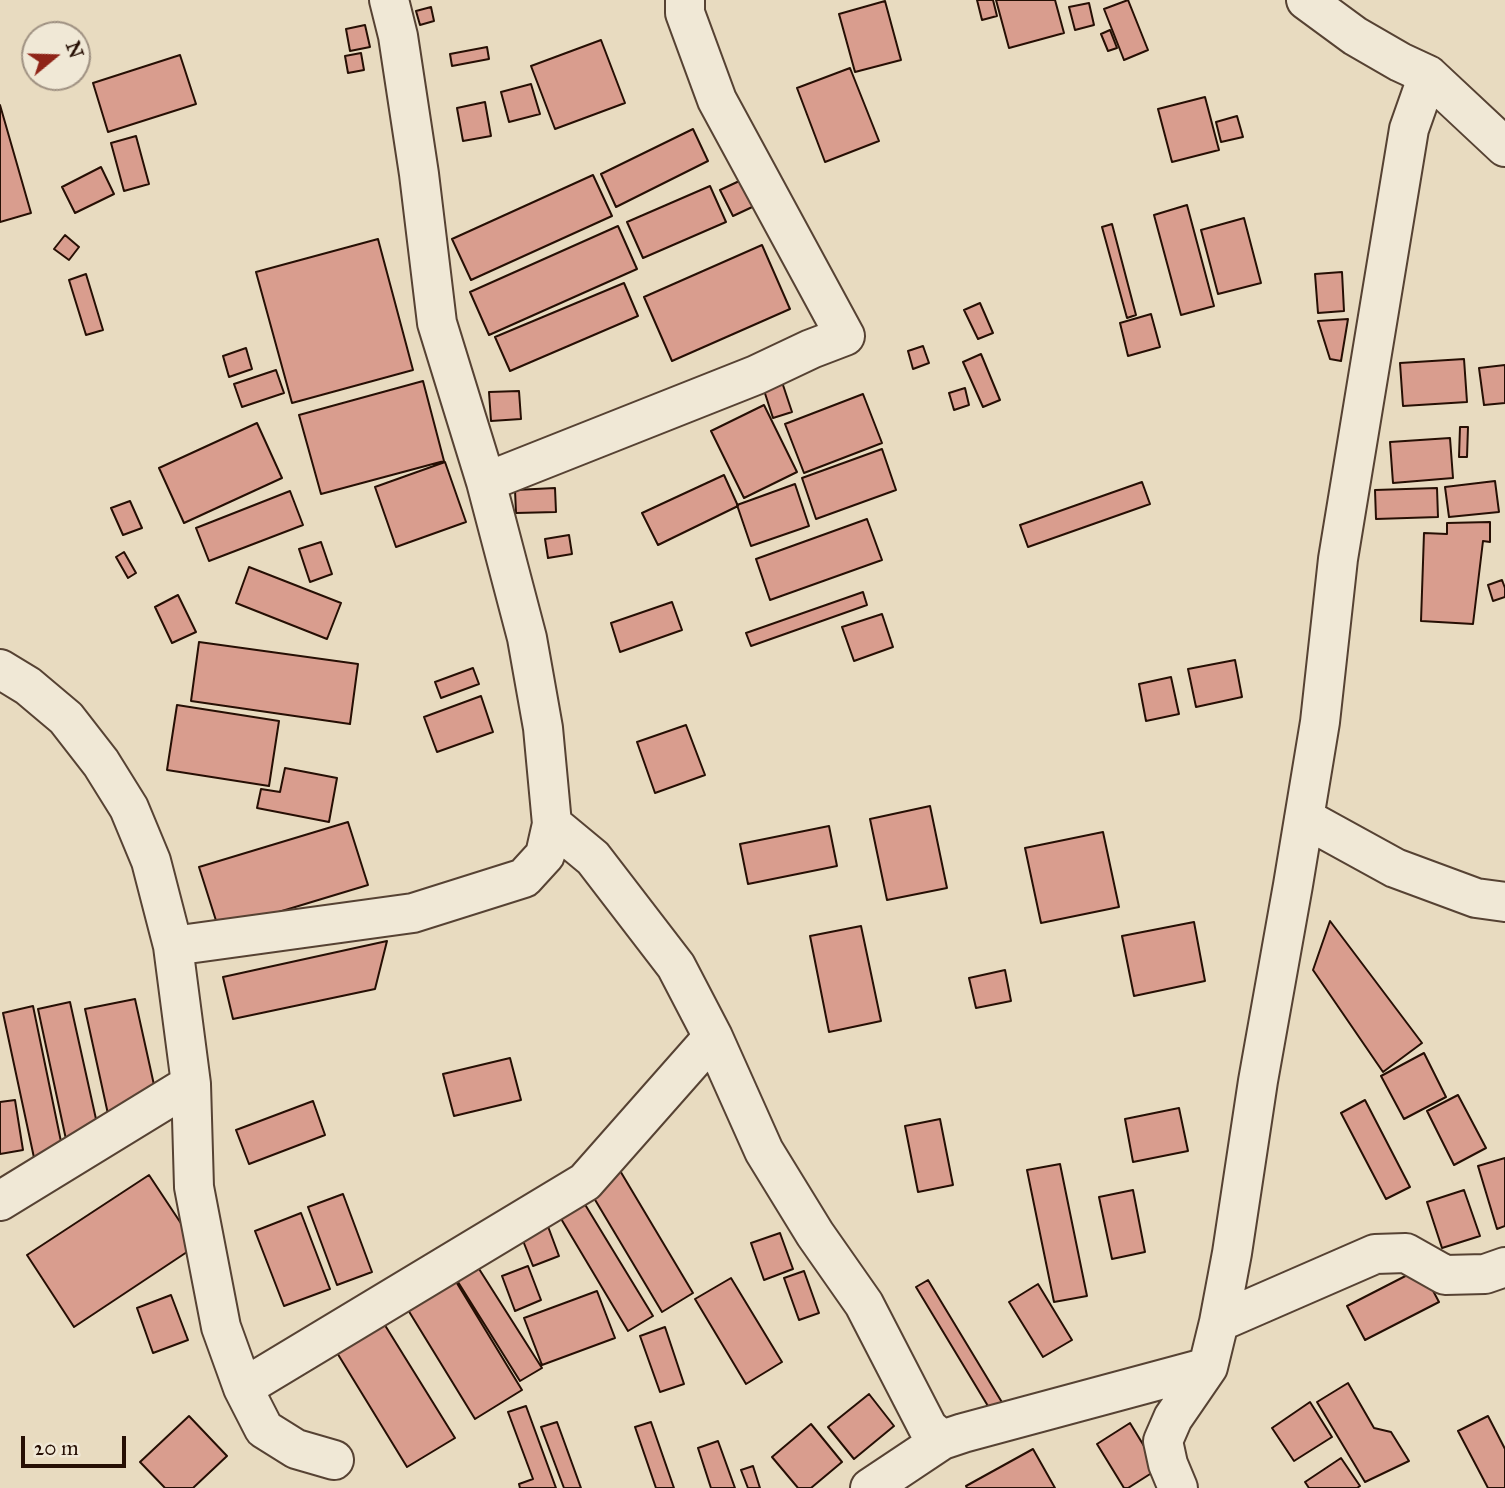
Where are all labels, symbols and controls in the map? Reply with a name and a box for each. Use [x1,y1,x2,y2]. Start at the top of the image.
north arrow [21,21,91,91]
text: N [61,38,88,61]
scale bar [24,1422,130,1466]
text: 20 m [34,1435,79,1461]

